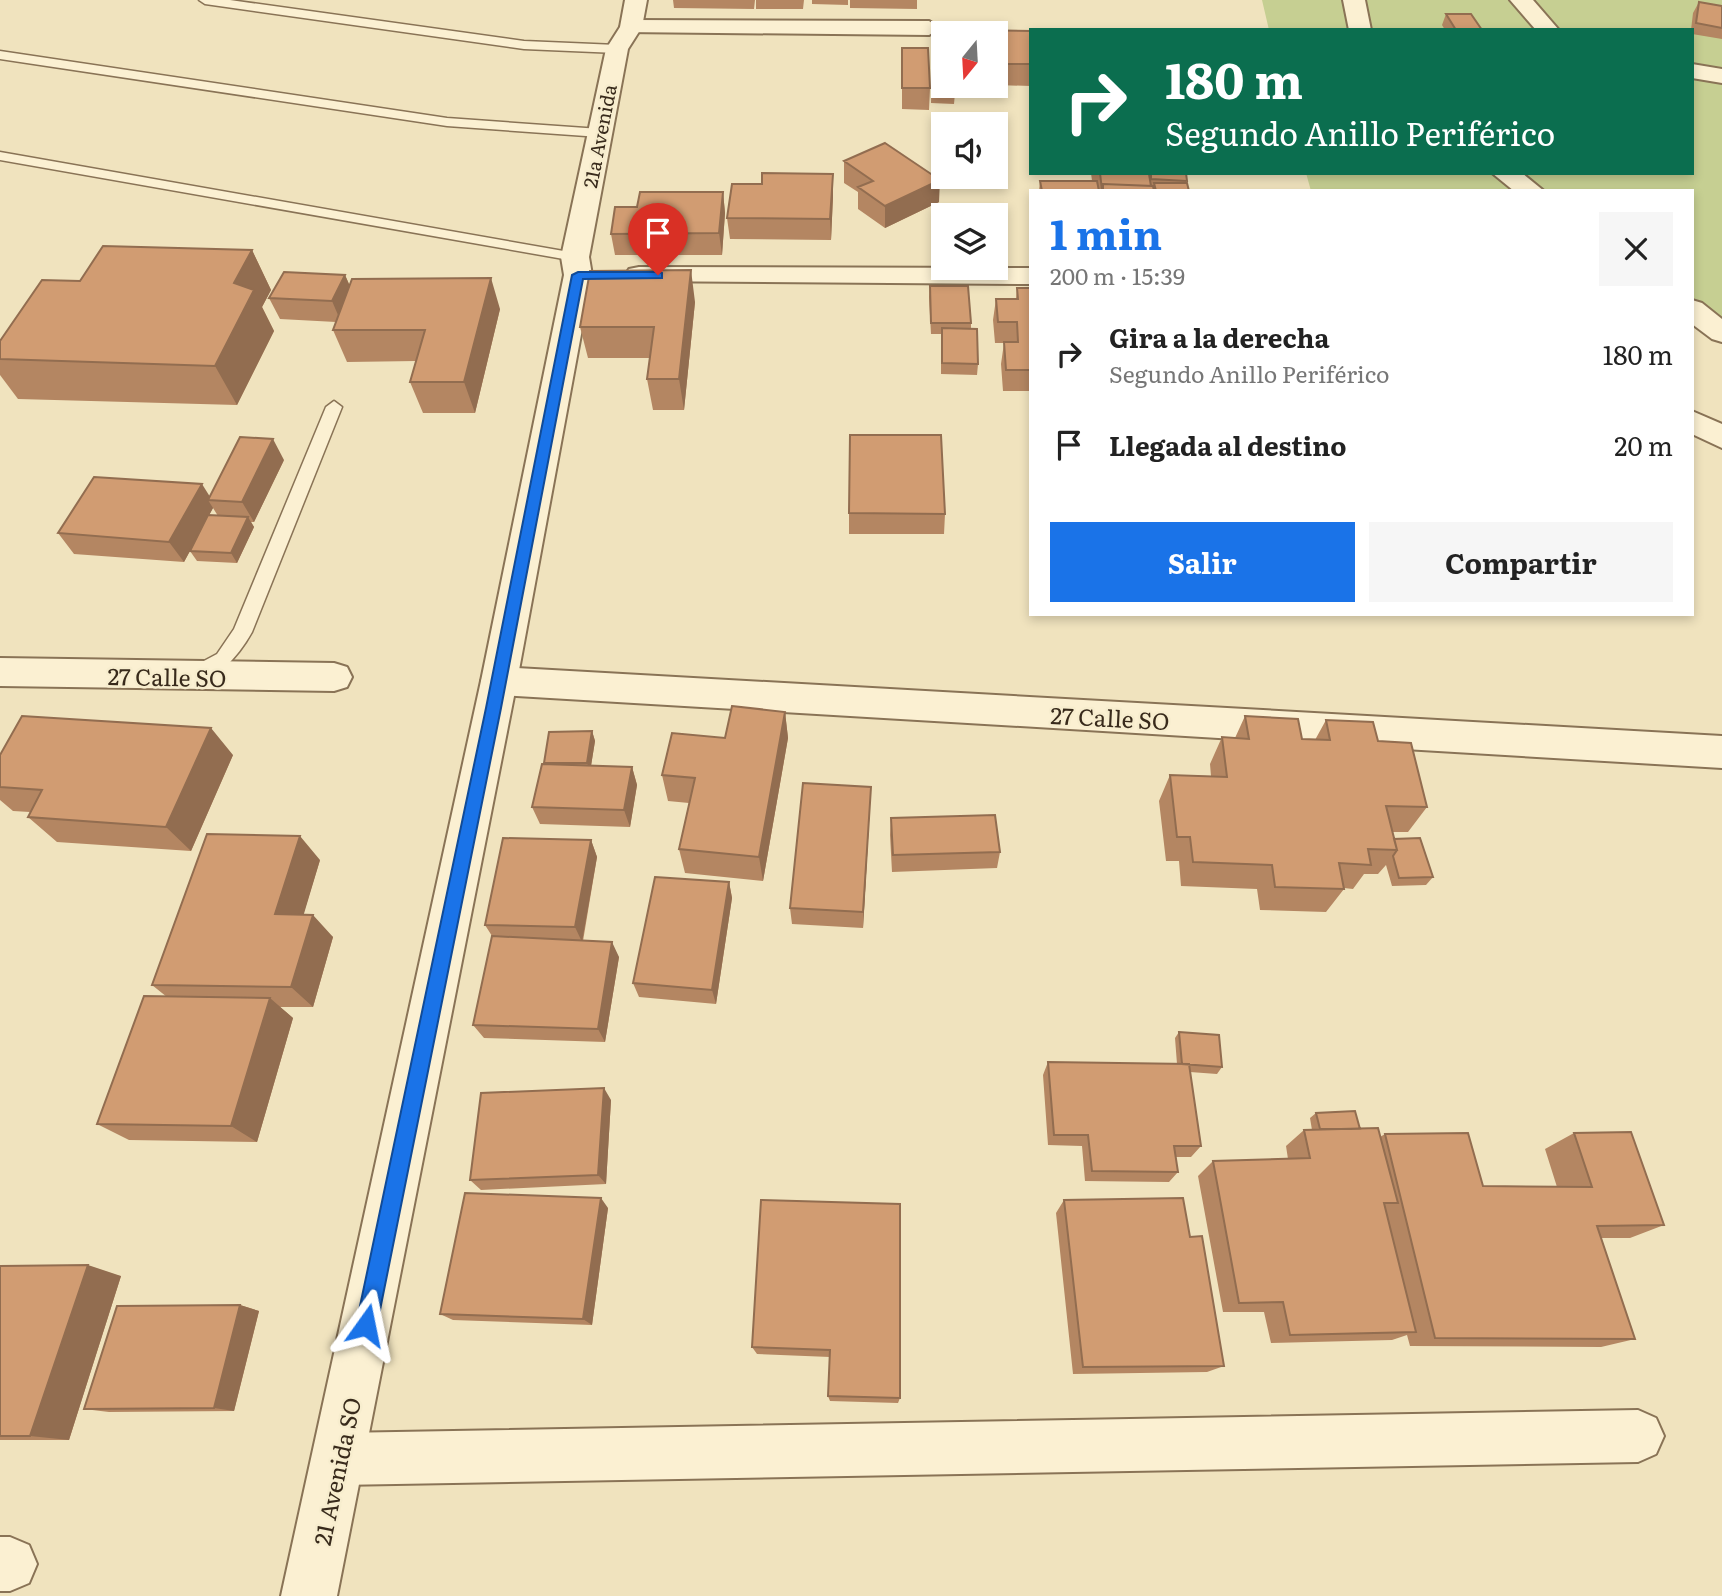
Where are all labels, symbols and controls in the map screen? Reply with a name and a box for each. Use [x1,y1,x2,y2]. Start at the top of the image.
north arrow [931,21,1008,98]
map controls [931,21,1008,280]
text: 180 m [1165,41,1303,114]
icon: right [1050,56,1141,147]
street label: 21a Avenida [575,81,623,190]
text: Segundo Anillo Periférico [1165,108,1555,156]
button: sound [931,112,1008,189]
text: 1 min [1050,201,1162,263]
pin [628,203,688,275]
button: layers [931,203,1008,280]
button: close [1599,212,1673,286]
icon: arrive [639,214,677,252]
text: 200 m · 15:39 [1050,258,1185,292]
text: Gira a la derecha [1109,317,1329,356]
text: 180 m [1603,334,1673,373]
icon: right [1050,335,1088,373]
text: Segundo Anillo Periférico [1109,356,1390,390]
text: Llegada al destino [1109,425,1346,464]
text: 20 m [1614,425,1673,464]
icon: arrive [1050,426,1088,464]
button: Salir [1050,522,1355,602]
button: Compartir [1369,522,1673,602]
street label: 27 Calle SO [107,658,227,694]
street label: 27 Calle SO [1050,697,1170,737]
position arrow [329,1288,403,1362]
street label: 21 Avenida SO [304,1394,368,1548]

